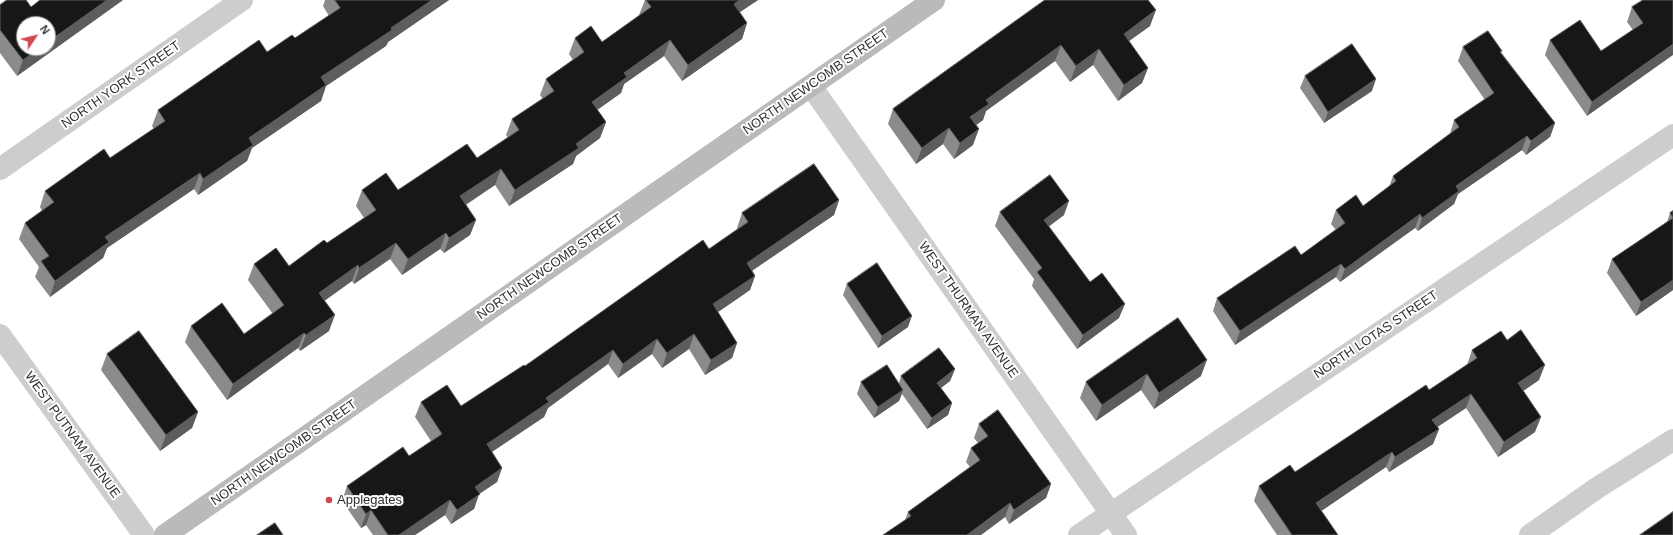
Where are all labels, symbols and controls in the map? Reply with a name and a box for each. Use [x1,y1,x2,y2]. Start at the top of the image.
north arrow [16,16,56,56]
text: N [38,23,52,36]
street label: NORTH NEWCOMB STREET [740,26,892,138]
street label: NORTH YORK STREET [59,38,183,132]
street label: NORTH NEWCOMB STREET [474,211,626,323]
street label: WEST THURMAN AVENUE [915,239,1021,381]
street label: NORTH LOTAS STREET [1311,288,1441,382]
street label: WEST PUTNAM AVENUE [21,369,123,501]
street label: NORTH NEWCOMB STREET [208,397,360,509]
place label: Applegates [337,492,402,508]
marker: Applegates [324,495,334,505]

